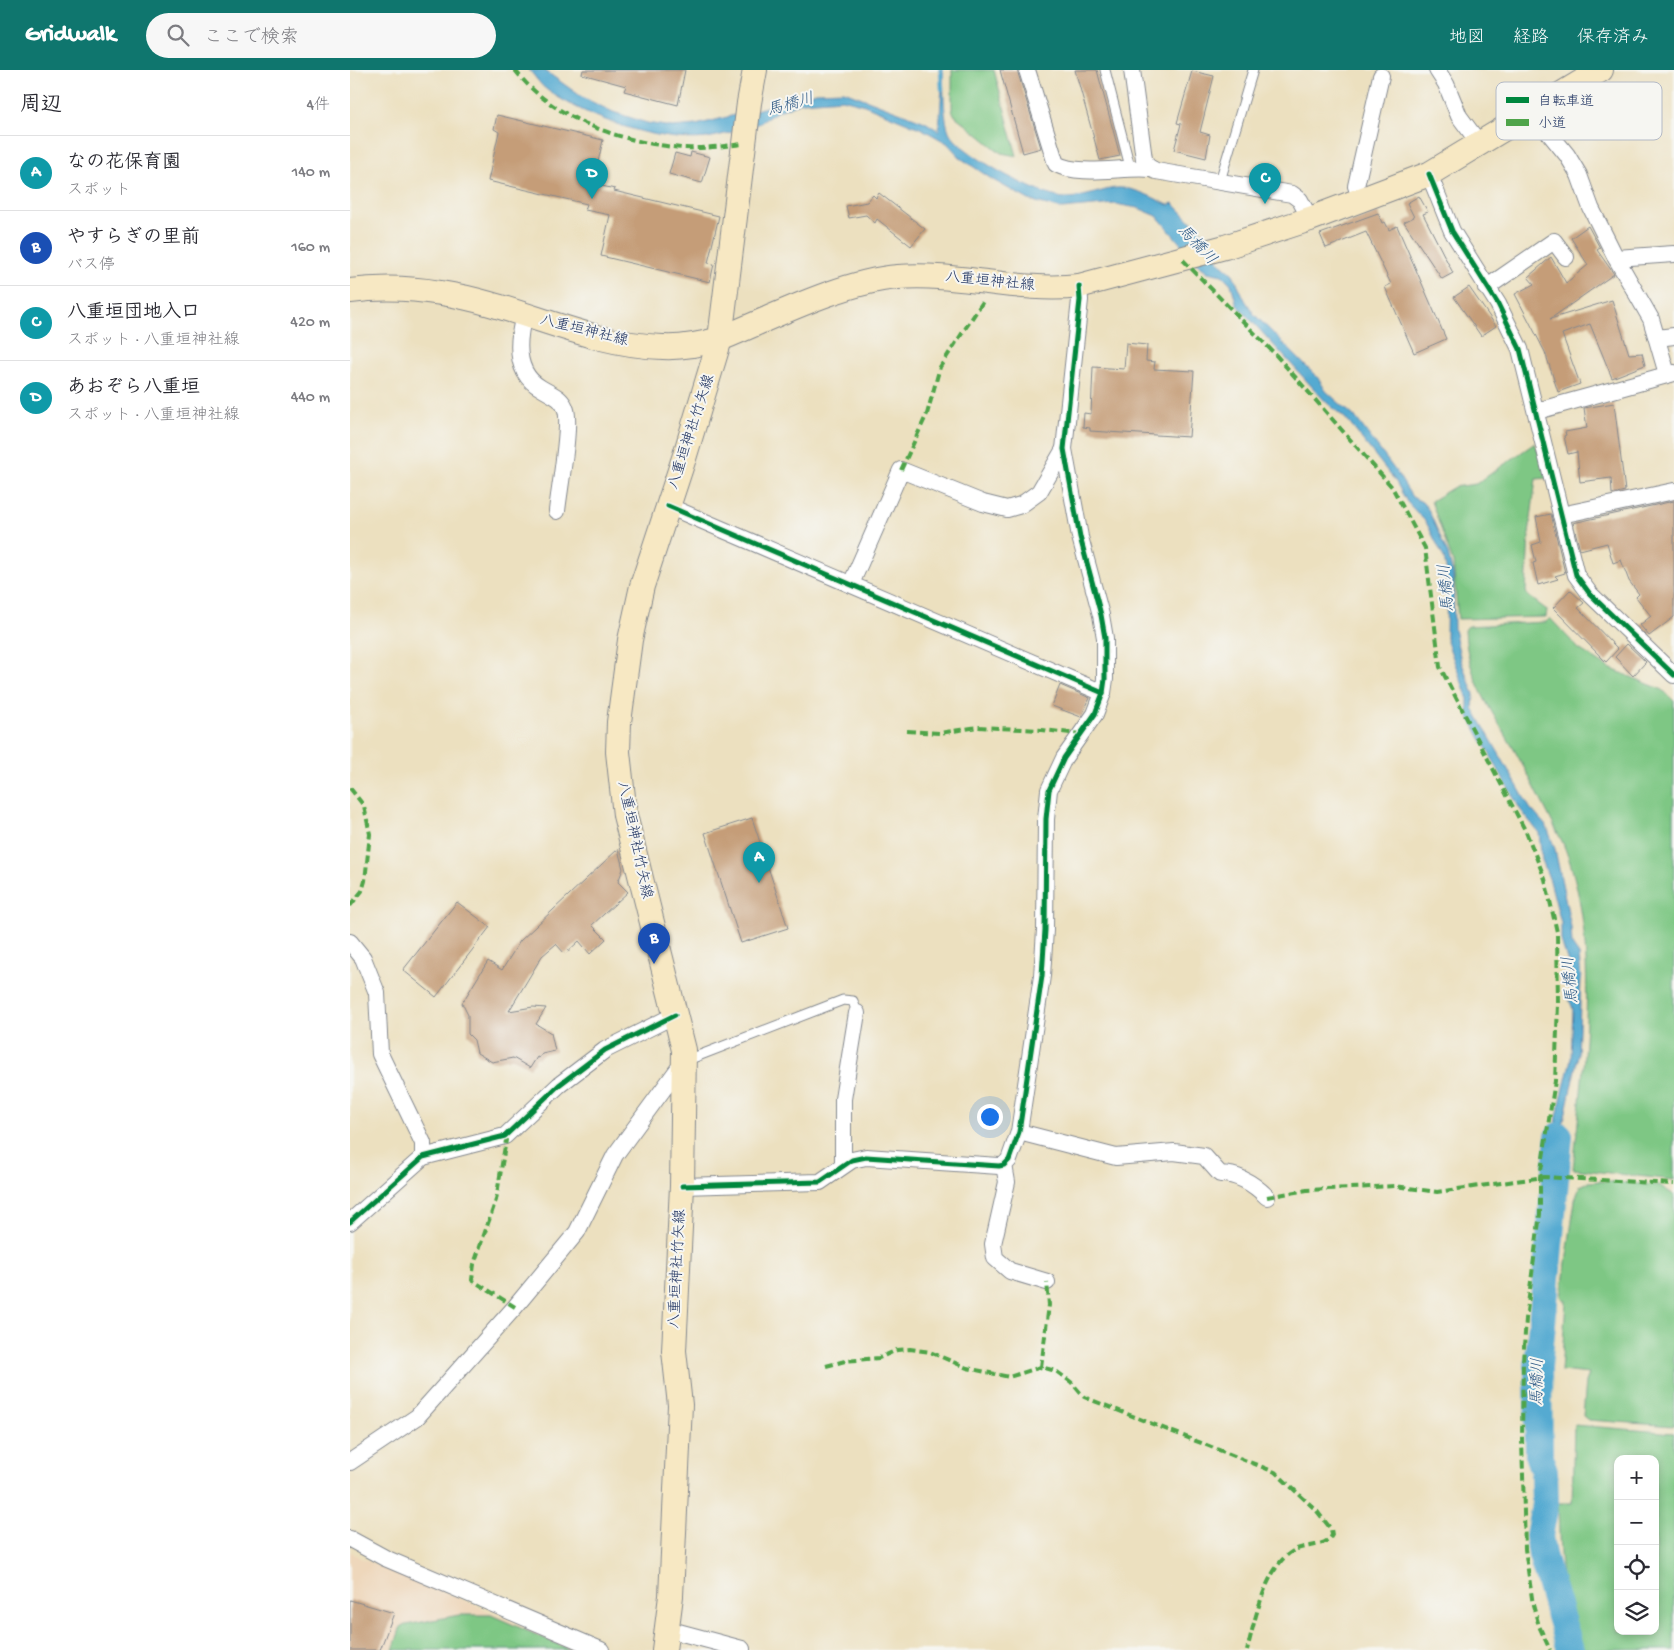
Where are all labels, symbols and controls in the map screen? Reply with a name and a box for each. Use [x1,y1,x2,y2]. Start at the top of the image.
search box [146,13,496,58]
text: Gridwalk [25,21,116,50]
icon: search [164,21,192,49]
text: ここで検索 [204,27,299,50]
text: 地図 [1449,28,1485,49]
text: 経路 [1513,28,1549,49]
text: 保存済み [1577,28,1649,49]
legend [1496,82,1662,140]
water label: 馬橋川 [765,90,817,121]
text: 周辺 [20,94,62,119]
text: 自転車道 [1538,94,1594,111]
text: 4件 [306,97,330,116]
text: 小道 [1538,116,1566,133]
text: なの花保育園 [67,152,181,175]
pin: D [576,158,608,199]
pin: C [1249,163,1281,204]
text: A [31,164,41,183]
text: 140 m [292,164,330,183]
text: スポット [67,182,131,201]
water label: 馬橋川 [1173,221,1220,270]
text: やすらぎの里前 [67,227,200,250]
text: B [32,239,40,258]
text: 160 m [291,239,330,258]
text: バス停 [67,257,115,276]
street label: 八重垣神社線 [944,267,1036,296]
text: 八重垣団地入口 [67,302,200,325]
street label: 八重垣神社線 [538,310,630,351]
text: C [32,314,40,333]
text: 420 m [290,314,330,333]
text: スポット · 八重垣神社線 [67,332,240,351]
street label: 八重垣神社竹矢線 [664,372,719,492]
text: あおぞら八重垣 [67,377,200,400]
text: D [31,389,41,408]
text: 440 m [291,389,330,408]
text: スポット · 八重垣神社線 [67,407,240,426]
water label: 馬橋川 [1435,563,1460,613]
street label: 八重垣神社竹矢線 [613,779,656,901]
pin: A [743,842,775,883]
pin: B [638,923,670,964]
water label: 馬橋川 [1559,955,1584,1005]
your location [977,1104,1003,1130]
street label: 八重垣神社竹矢線 [665,1209,690,1329]
water label: 馬橋川 [1528,1358,1549,1406]
map controls [1614,1455,1659,1635]
button: + [1614,1455,1659,1500]
button: − [1614,1500,1659,1545]
button: locate [1614,1545,1659,1590]
button: layers [1614,1590,1659,1635]

